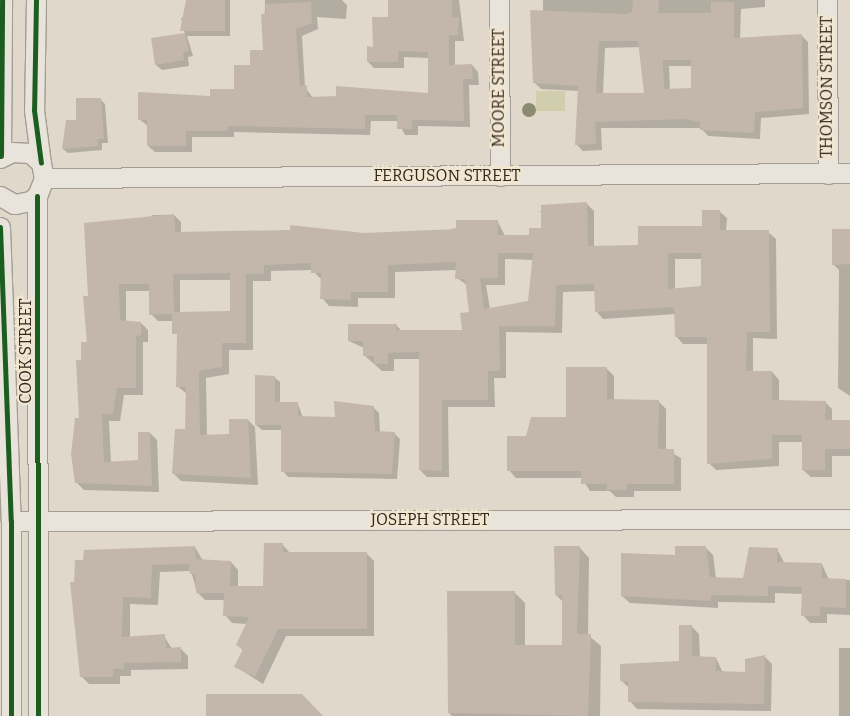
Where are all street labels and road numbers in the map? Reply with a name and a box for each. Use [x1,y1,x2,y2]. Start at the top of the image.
street label: THOMSON STREET [817,16,837,158]
street label: MOORE STREET [489,29,509,147]
street label: FERGUSON STREET [373,166,521,186]
street label: COOK STREET [16,298,36,404]
street label: JOSEPH STREET [371,510,489,530]

